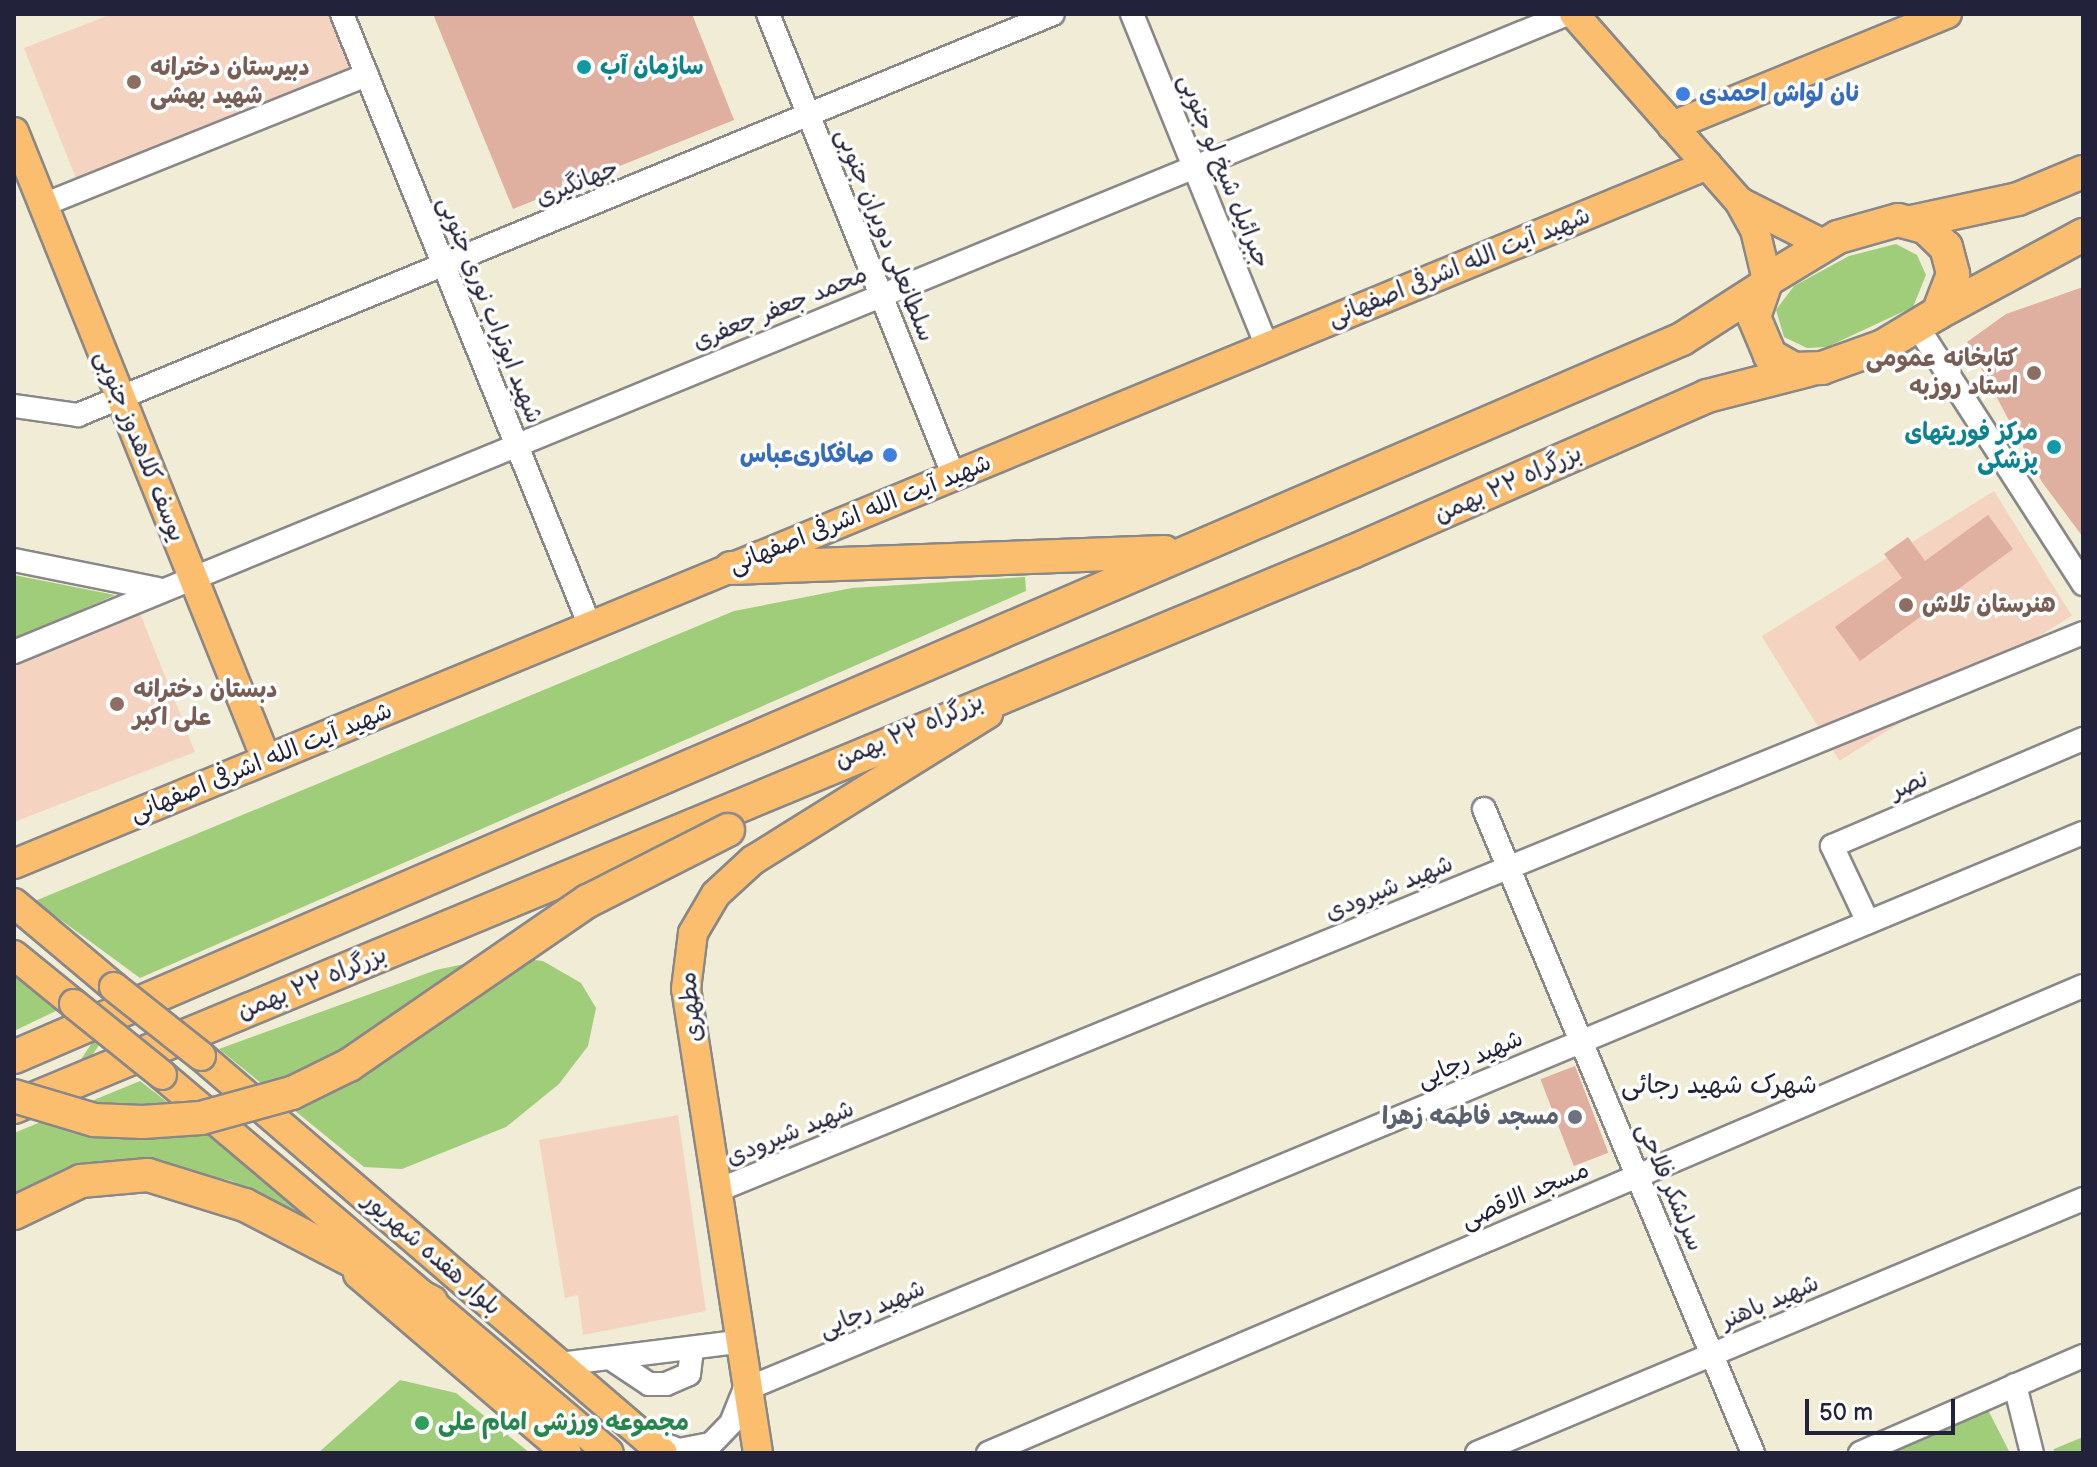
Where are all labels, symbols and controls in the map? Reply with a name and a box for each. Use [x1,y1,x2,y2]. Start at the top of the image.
place label: سازمان آب [600,53,704,81]
place label: دبیرستان دخترانه شهید بهشی [150,54,310,110]
marker: سازمان آب [575,58,593,76]
street label: جبرائیل شیخ لو جنوبی [1172,70,1276,272]
marker: دبیرستان دخترانه شهید بهشی [125,73,143,91]
place label: نان لواش احمدی [1699,80,1859,108]
marker: نان لواش احمدی [1674,85,1692,103]
street label: سلطانعلی دویران جنوبی [829,124,941,346]
street label: جهانگیری [531,153,623,213]
street label: شهید ابوتراب نوری جنوبی [431,192,549,428]
street label: شهید آیت الله اشرفی اصفهانی [1324,201,1594,333]
street label: محمد جعفر جعفری [688,260,872,356]
place label: کتابخانه عمومی استاد روزبه [1866,345,2018,401]
street label: یوسف کلاهدوز جنوبی [89,346,191,546]
marker: کتابخانه عمومی استاد روزبه [2025,364,2043,382]
place label: مرکز فوریتهای پزشکی [1905,419,2038,475]
marker: مرکز فوریتهای پزشکی [2045,438,2063,456]
street label: بزرگراه ۲۲ بهمن [1430,439,1586,529]
place label: صافکاری‌عباس [740,441,874,469]
marker: صافکاری‌عباس [881,446,899,464]
street label: شهید آیت الله اشرفی اصفهانی [725,448,995,580]
place label: هنرستان تلاش [1922,591,2056,619]
marker: هنرستان تلاش [1897,596,1915,614]
place label: دبستان دخترانه علی اکبر [133,676,277,732]
street label: بزرگراه ۲۲ بهمن [830,687,988,775]
marker: دبستان دخترانه علی اکبر [108,695,126,713]
street label: شهید آیت الله اشرفی اصفهانی [126,696,396,828]
street label: نصر [1886,764,1932,806]
street label: شهید شیرودی [1321,849,1457,927]
street label: بزرگراه ۲۲ بهمن [233,940,391,1026]
street label: مطهری [674,971,708,1043]
street label: شهید رجایی [1413,1024,1527,1094]
district label: شهرک شهید رجائی [1621,1070,1817,1102]
street label: شهید شیرودی [722,1094,858,1172]
place label: مسجد فاطمه زهرا [1382,1103,1559,1131]
marker: مسجد فاطمه زهرا [1566,1108,1584,1126]
street label: سرلشکر فلاحی [1630,1118,1710,1256]
street label: مسجد الاقصی [1457,1155,1593,1235]
street label: بلوار هفده شهریور [357,1186,507,1322]
street label: شهید باهنر [1717,1269,1823,1335]
street label: شهید رجایی [815,1274,929,1344]
scale bar [1809,1383,1959,1433]
text: 50 m [1819,1398,1873,1427]
place label: مجموعه ورزشی امام علی [438,1409,689,1437]
marker: مجموعه ورزشی امام علی [413,1414,431,1432]

